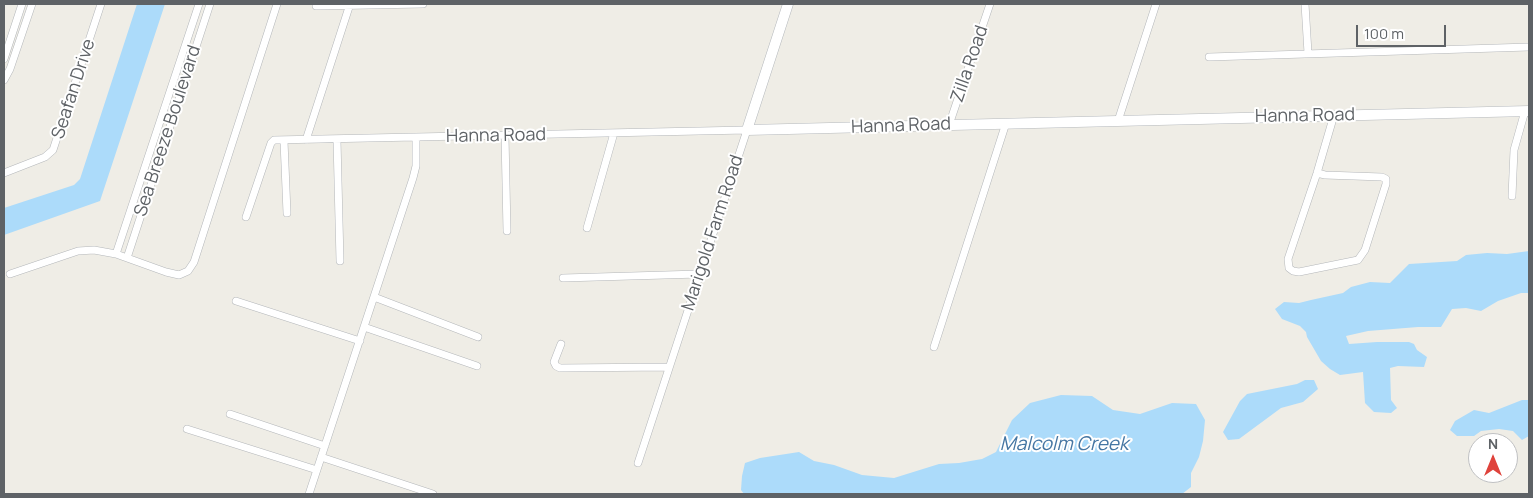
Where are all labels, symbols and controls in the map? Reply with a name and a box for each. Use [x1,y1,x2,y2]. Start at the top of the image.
scale bar [1358,15,1448,47]
street label: Zilla Road [947,23,993,105]
text: 100 m [1364,23,1404,44]
street label: Seafan Drive [48,36,100,142]
street label: Sea Breeze Boulevard [130,43,206,219]
street label: Hanna Road [1255,104,1355,128]
street label: Hanna Road [851,113,951,139]
street label: Hanna Road [446,124,546,148]
street label: Marigold Farm Road [678,152,748,314]
north arrow [1468,433,1518,483]
water label: Malcolm Creek [1000,434,1128,456]
text: N [1488,434,1498,453]

